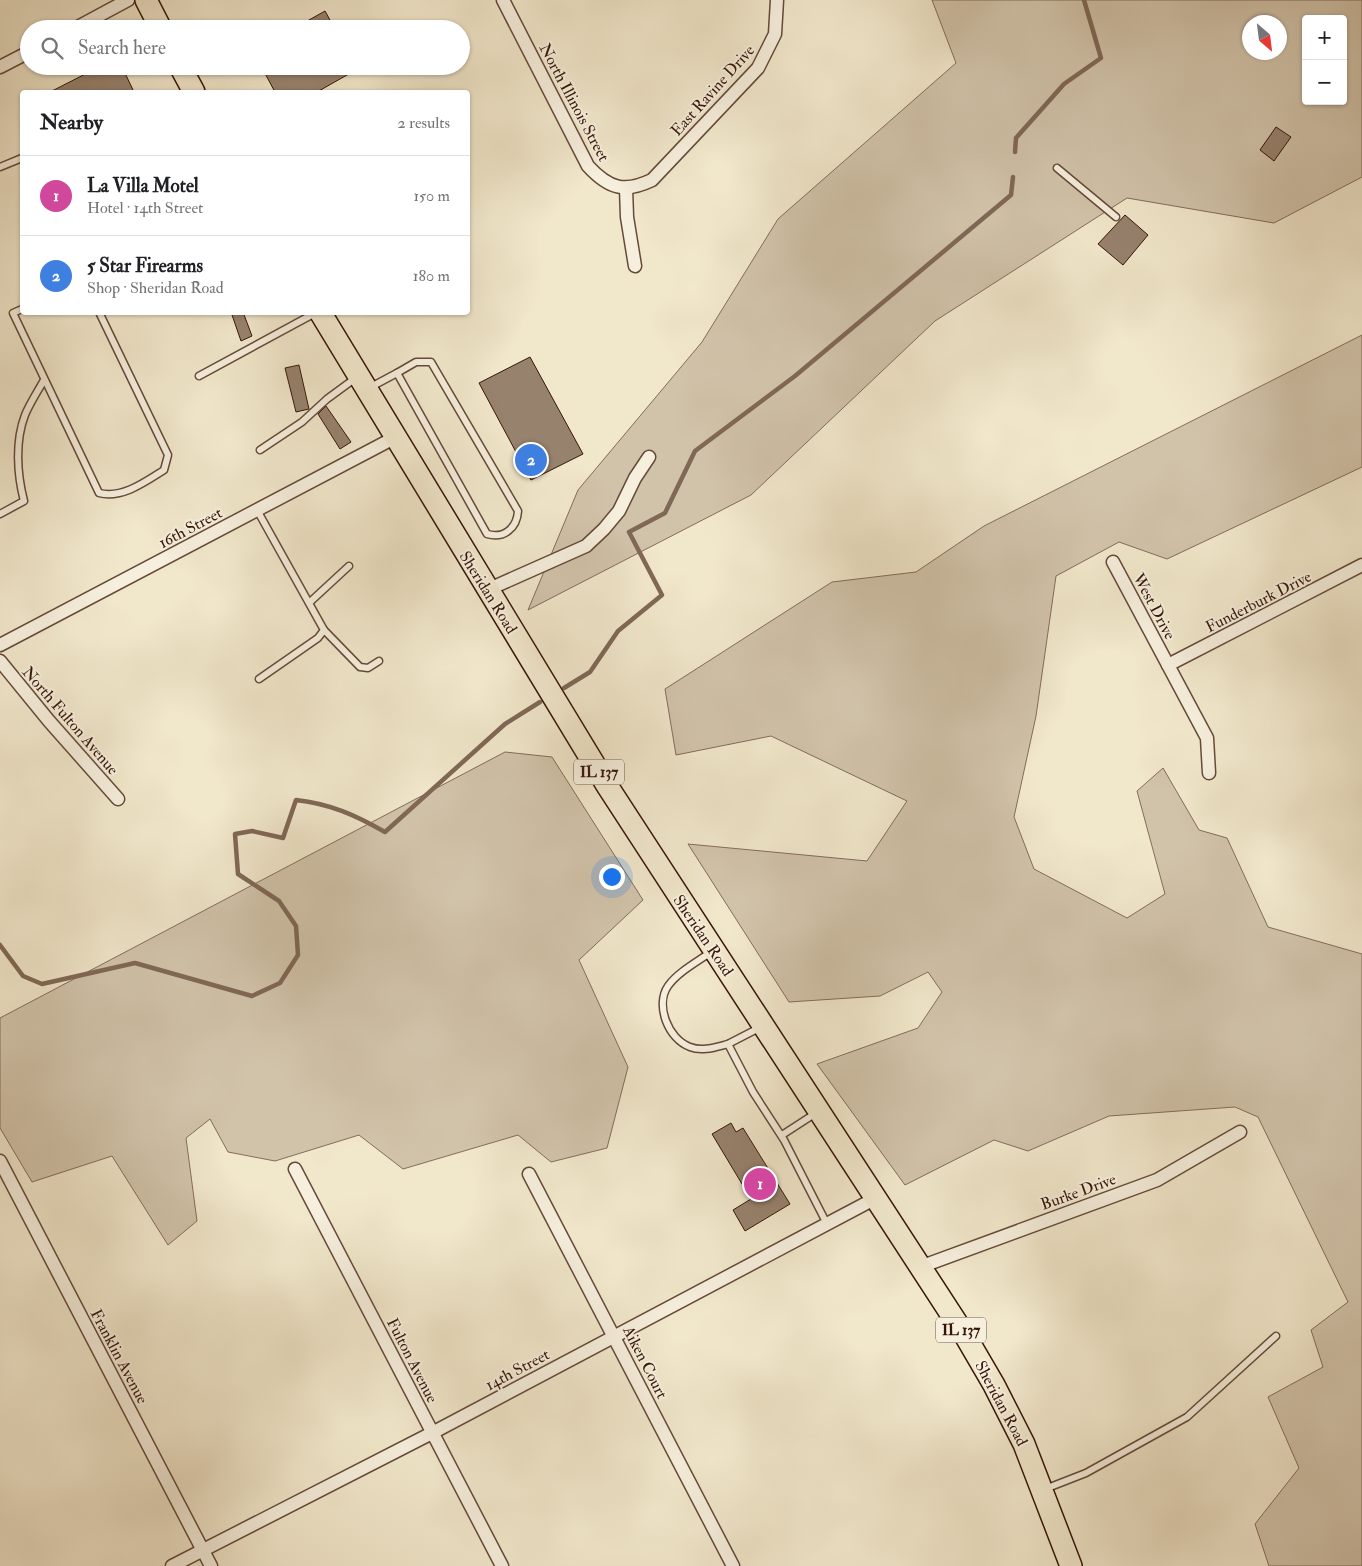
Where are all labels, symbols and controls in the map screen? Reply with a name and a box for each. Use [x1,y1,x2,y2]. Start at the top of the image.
north arrow [1242,15,1287,60]
map controls [1302,15,1347,105]
button: + [1302,15,1347,60]
search box [20,20,470,75]
icon: search [38,34,66,62]
text: Search here [78,36,166,60]
street label: North Illinois Street [535,40,614,165]
street label: East Ravine Drive [666,41,759,140]
button: − [1302,60,1347,105]
text: Nearby [40,109,103,136]
text: 2 results [397,113,450,133]
text: La Villa Motel [87,174,199,198]
text: 1 [53,186,59,206]
text: 150 m [413,186,450,206]
text: Hotel · 14th Street [87,198,203,218]
text: 5 Star Firearms [87,254,203,278]
text: 2 [52,266,60,286]
text: 180 m [413,266,450,286]
text: Shop · Sheridan Road [87,278,224,298]
pin: 2 [515,441,547,479]
street label: 16th Street [155,503,226,553]
street label: Sheridan Road [455,548,522,638]
street label: Funderburk Drive [1202,566,1315,637]
street label: West Drive [1128,569,1180,643]
street label: North Fulton Avenue [18,662,123,779]
road number: IL 137 [574,760,624,784]
your location [599,864,625,890]
street label: Sheridan Road [669,891,738,980]
pin: 1 [744,1165,776,1203]
street label: Burke Drive [1038,1169,1119,1215]
street label: Franklin Avenue [86,1306,153,1408]
street label: Fulton Avenue [382,1315,442,1407]
road number: IL 137 [936,1318,986,1342]
street label: Aiken Court [618,1322,672,1402]
street label: 14th Street [482,1345,553,1395]
street label: Sheridan Road [970,1357,1032,1450]

